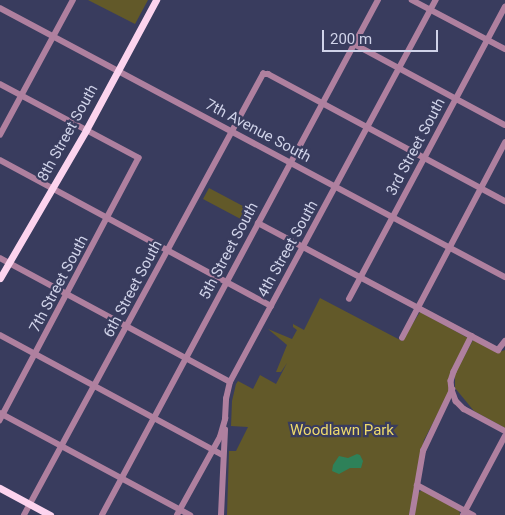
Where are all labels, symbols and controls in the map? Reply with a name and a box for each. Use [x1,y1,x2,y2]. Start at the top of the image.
scale bar [325,20,441,52]
text: 200 m [330,30,372,48]
street label: 8th Street South [34,82,102,184]
street label: 3rd Street South [383,95,449,199]
street label: 7th Avenue South [202,96,314,166]
street label: 4th Street South [254,198,322,300]
street label: 5th Street South [196,199,262,303]
street label: 7th Street South [26,232,92,336]
street label: 6th Street South [100,237,166,341]
park label: Woodlawn Park [290,422,394,440]

